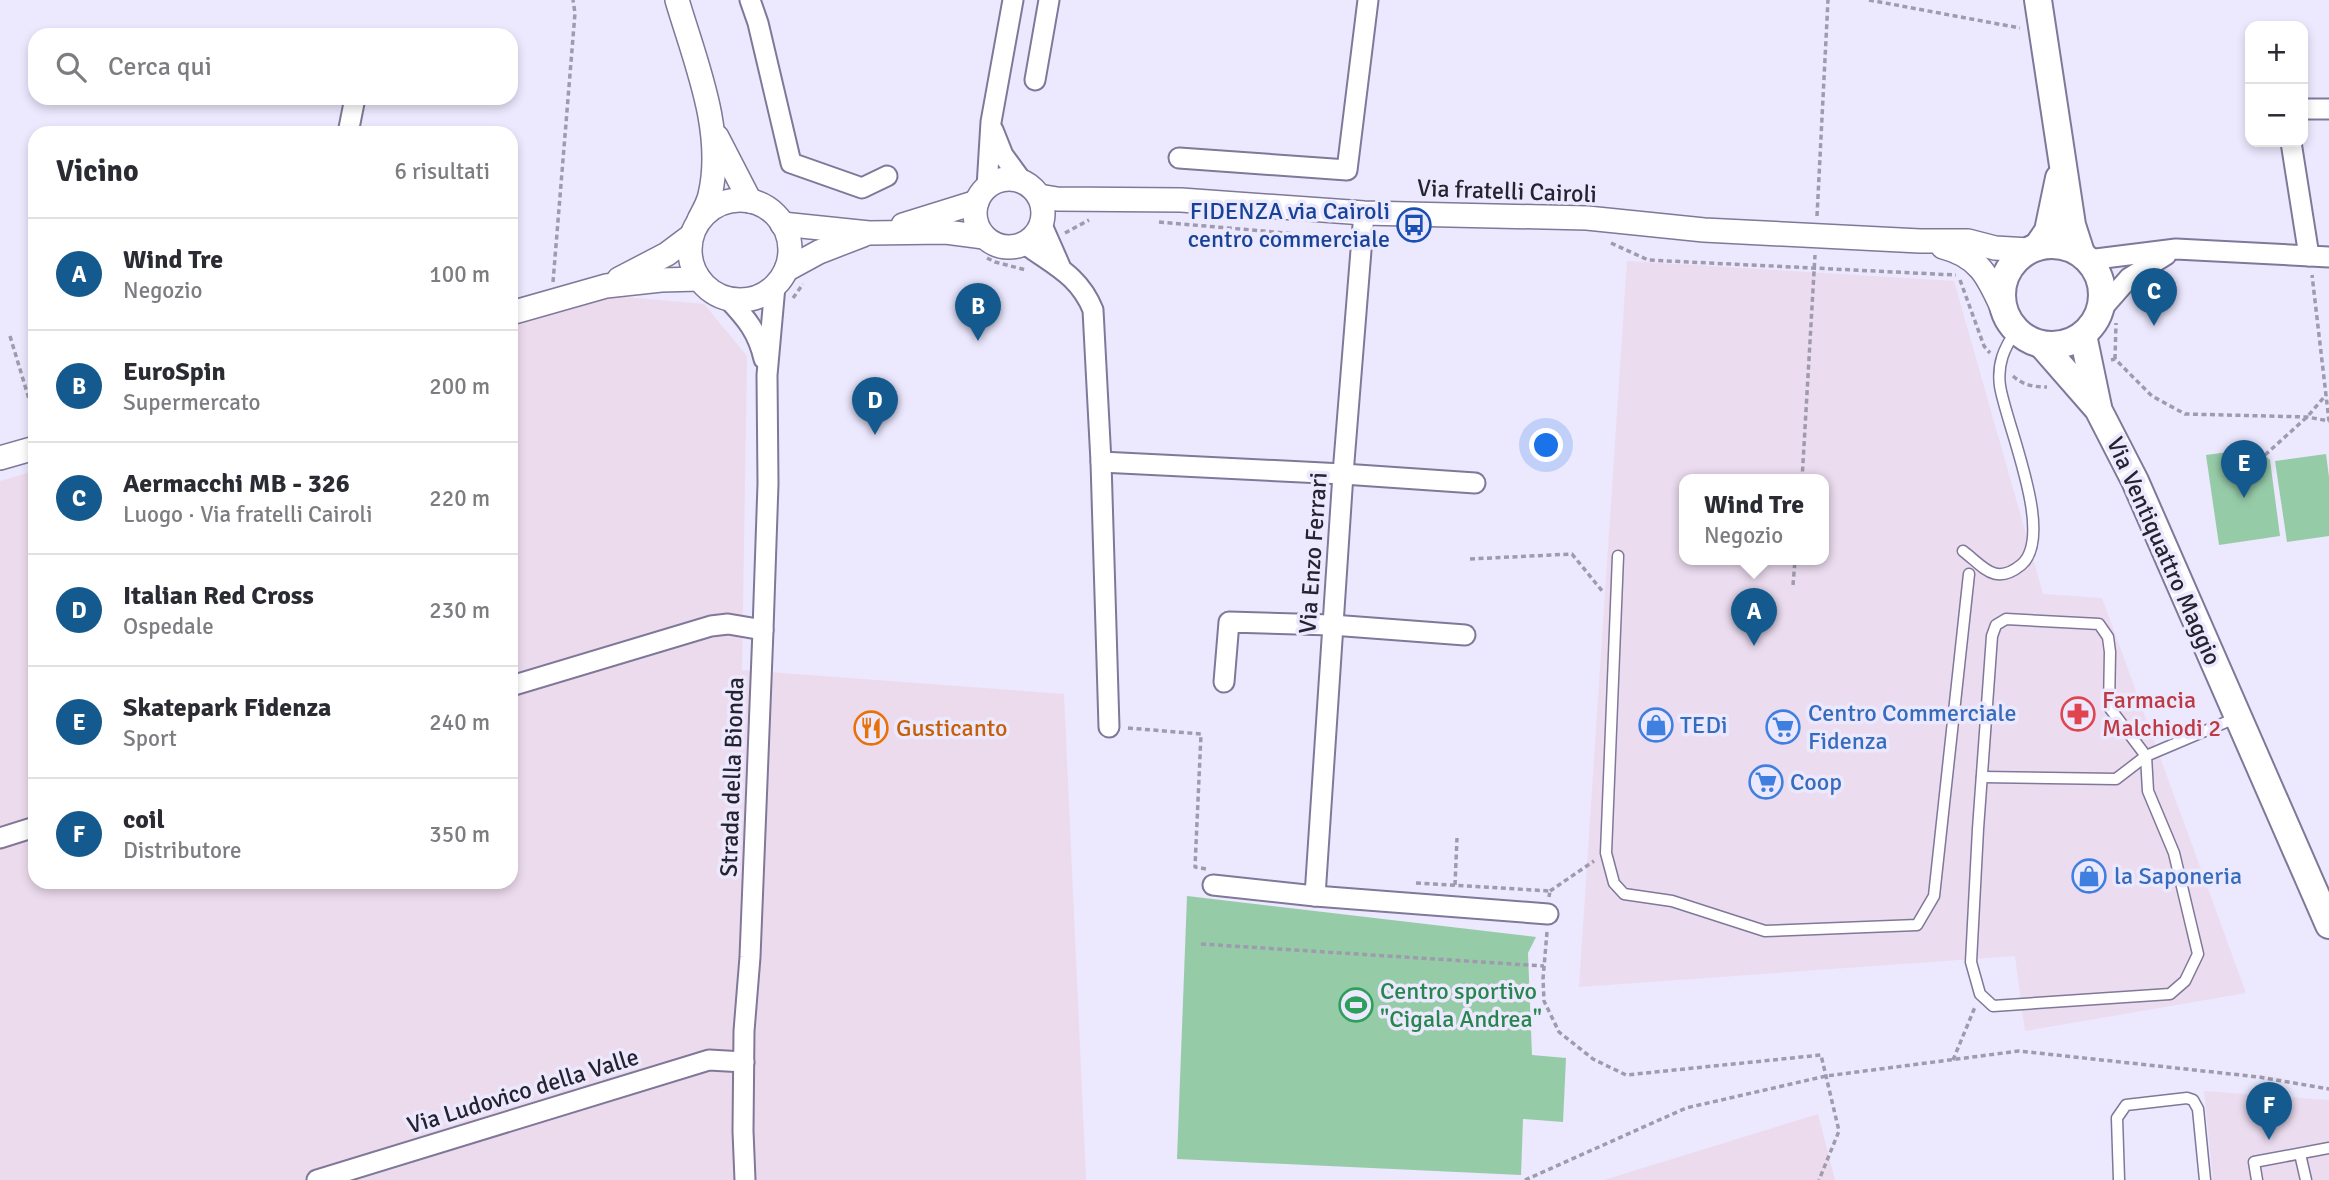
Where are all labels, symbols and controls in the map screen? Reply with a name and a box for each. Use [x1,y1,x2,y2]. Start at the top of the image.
map controls [2245,21,2308,147]
button: + [2245,21,2308,84]
search box [28,28,518,105]
icon: search [52,48,90,86]
text: Cerca qui [108,51,212,83]
button: − [2245,84,2308,147]
text: Vicino [56,153,139,190]
text: 6 risultati [394,157,490,186]
street label: Via fratelli Cairoli [1417,173,1597,209]
place label: FIDENZA via Cairoli centro commerciale [1188,196,1390,254]
bus stop icon: FIDENZA via Cairoli centro commerciale [1395,206,1433,244]
text: Wind Tre [123,244,223,276]
text: A [72,260,86,289]
text: 100 m [429,260,490,289]
pin: C [2131,268,2177,326]
text: Negozio [123,276,202,305]
pin: B [955,283,1001,341]
text: EuroSpin [123,356,226,388]
text: B [72,372,86,401]
text: 200 m [429,372,490,401]
pin: D [852,377,898,435]
text: Supermercato [123,388,260,417]
your location [1529,428,1563,462]
street label: Via Ventiquattro Maggio [2100,432,2228,670]
pin: E [2221,440,2267,498]
text: Aermacchi MB - 326 [123,468,350,500]
street label: Via Enzo Ferrari [1292,471,1334,635]
popup [1679,474,1829,565]
text: C [72,484,86,513]
text: 220 m [429,484,490,513]
text: Wind Tre [1704,489,1804,521]
text: Luogo · Via fratelli Cairoli [123,500,372,529]
text: Negozio [1704,521,1783,550]
text: Italian Red Cross [123,580,314,612]
pin: A [1731,588,1777,646]
text: D [71,596,87,625]
text: 230 m [429,596,490,625]
text: Ospedale [123,612,214,641]
street label: Strada della Bionda [714,676,750,878]
place label: Farmacia Malchiodi 2 [2102,685,2221,743]
text: Skatepark Fidenza [123,692,331,724]
pharmacy icon: Farmacia Malchiodi 2 [2059,695,2097,733]
place label: Centro Commerciale Fidenza [1808,698,2016,756]
shop icon: TEDi [1637,706,1675,744]
text: E [72,708,86,737]
text: 240 m [429,708,490,737]
supermarket icon: Centro Commerciale Fidenza [1764,708,1802,746]
restaurant icon: Gusticanto [852,709,890,747]
place label: TEDi [1680,710,1727,740]
place label: Gusticanto [896,713,1007,743]
text: Sport [123,724,177,753]
supermarket icon: Coop [1747,763,1785,801]
place label: Coop [1790,767,1842,797]
text: coil [123,804,165,836]
text: F [73,820,85,849]
text: 350 m [429,820,490,849]
text: Distributore [123,836,241,865]
shop icon: la Saponeria [2070,857,2108,895]
place label: la Saponeria [2114,861,2242,891]
place label: Centro sportivo "Cigala Andrea" [1380,976,1542,1034]
sports icon: Centro sportivo "Cigala Andrea" [1337,986,1375,1024]
street label: Via Ludovico della Valle [404,1041,642,1141]
pin: F [2246,1082,2292,1140]

